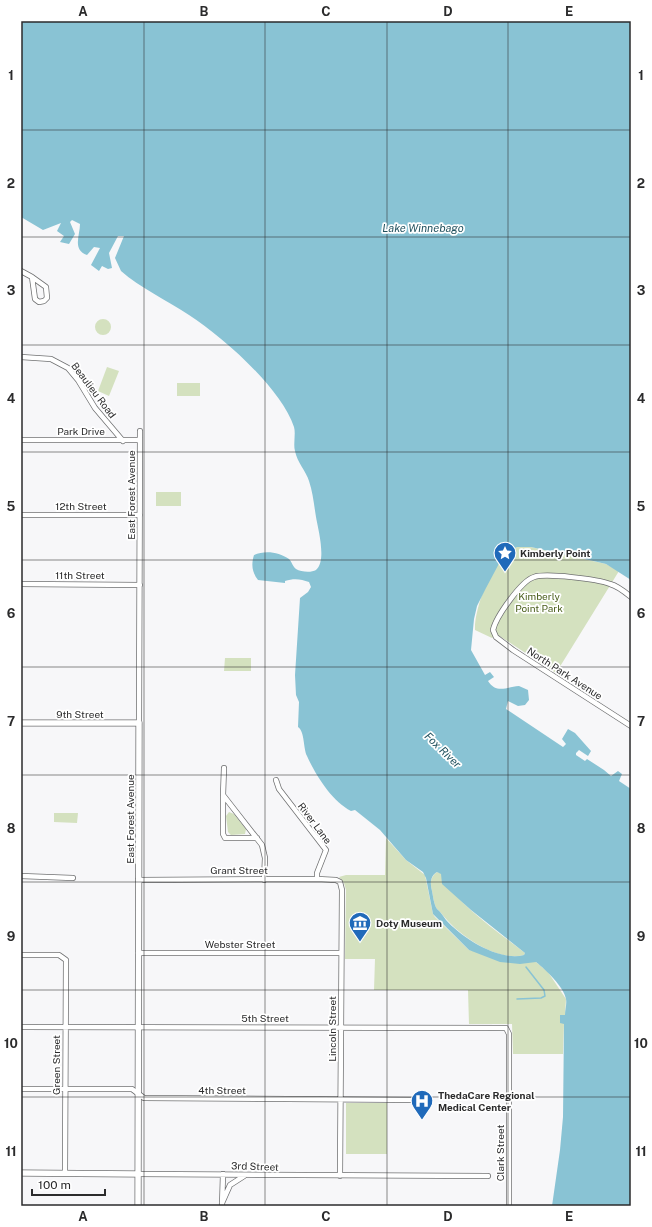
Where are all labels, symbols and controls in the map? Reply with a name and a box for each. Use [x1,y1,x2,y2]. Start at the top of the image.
text: A [78,4,88,19]
text: B [200,4,209,19]
text: C [321,4,331,19]
text: D [443,4,453,19]
text: E [565,4,573,19]
text: 1 [8,68,14,83]
text: 1 [638,68,644,83]
text: 2 [7,176,15,191]
text: 2 [637,176,645,191]
water label: Lake Winnebago [382,222,464,234]
text: 3 [7,283,16,298]
text: 3 [637,283,646,298]
street label: Beaulieu Road [69,360,119,420]
text: 4 [7,391,16,406]
text: 4 [637,391,646,406]
street label: Park Drive [57,425,105,437]
street label: East Forest Avenue [125,450,137,540]
text: 5 [7,499,16,514]
text: 5 [637,499,646,514]
street label: 12th Street [55,500,107,512]
place icon: Kimberly Point [492,540,518,573]
place label: Kimberly Point [520,547,590,559]
street label: 11th Street [55,569,105,581]
park label: Kimberly Point Park [515,590,563,614]
text: 6 [7,606,16,621]
text: 6 [637,606,646,621]
street label: North Park Avenue [525,644,605,702]
street label: 9th Street [56,708,104,720]
text: 7 [7,714,15,729]
text: 7 [637,714,645,729]
water label: Fox River [422,730,464,771]
street label: East Forest Avenue [124,774,136,864]
street label: River Lane [296,800,335,846]
text: 8 [7,821,16,836]
text: 8 [637,821,646,836]
street label: Grant Street [210,864,268,876]
museum icon: Doty Museum [347,910,373,943]
place label: Doty Museum [376,917,442,929]
text: 9 [7,929,15,944]
text: 9 [637,929,645,944]
street label: Webster Street [205,938,275,950]
street label: Lincoln Street [326,996,338,1062]
street label: 5th Street [241,1012,289,1024]
street label: Green Street [50,1035,62,1095]
text: 10 [4,1036,18,1051]
text: 10 [634,1036,648,1051]
street label: 4th Street [198,1084,246,1096]
hospital icon: ThedaCare Regional Medical Center [409,1088,435,1121]
place label: ThedaCare Regional Medical Center [438,1089,534,1113]
street label: Clark Street [494,1125,506,1181]
text: 11 [5,1144,17,1159]
text: 11 [635,1144,647,1159]
street label: 3rd Street [231,1159,279,1173]
scale bar [32,1171,105,1197]
text: 100 m [38,1178,71,1192]
text: A [78,1209,88,1224]
text: B [200,1209,209,1224]
text: C [321,1209,331,1224]
text: D [443,1209,453,1224]
text: E [565,1209,573,1224]

